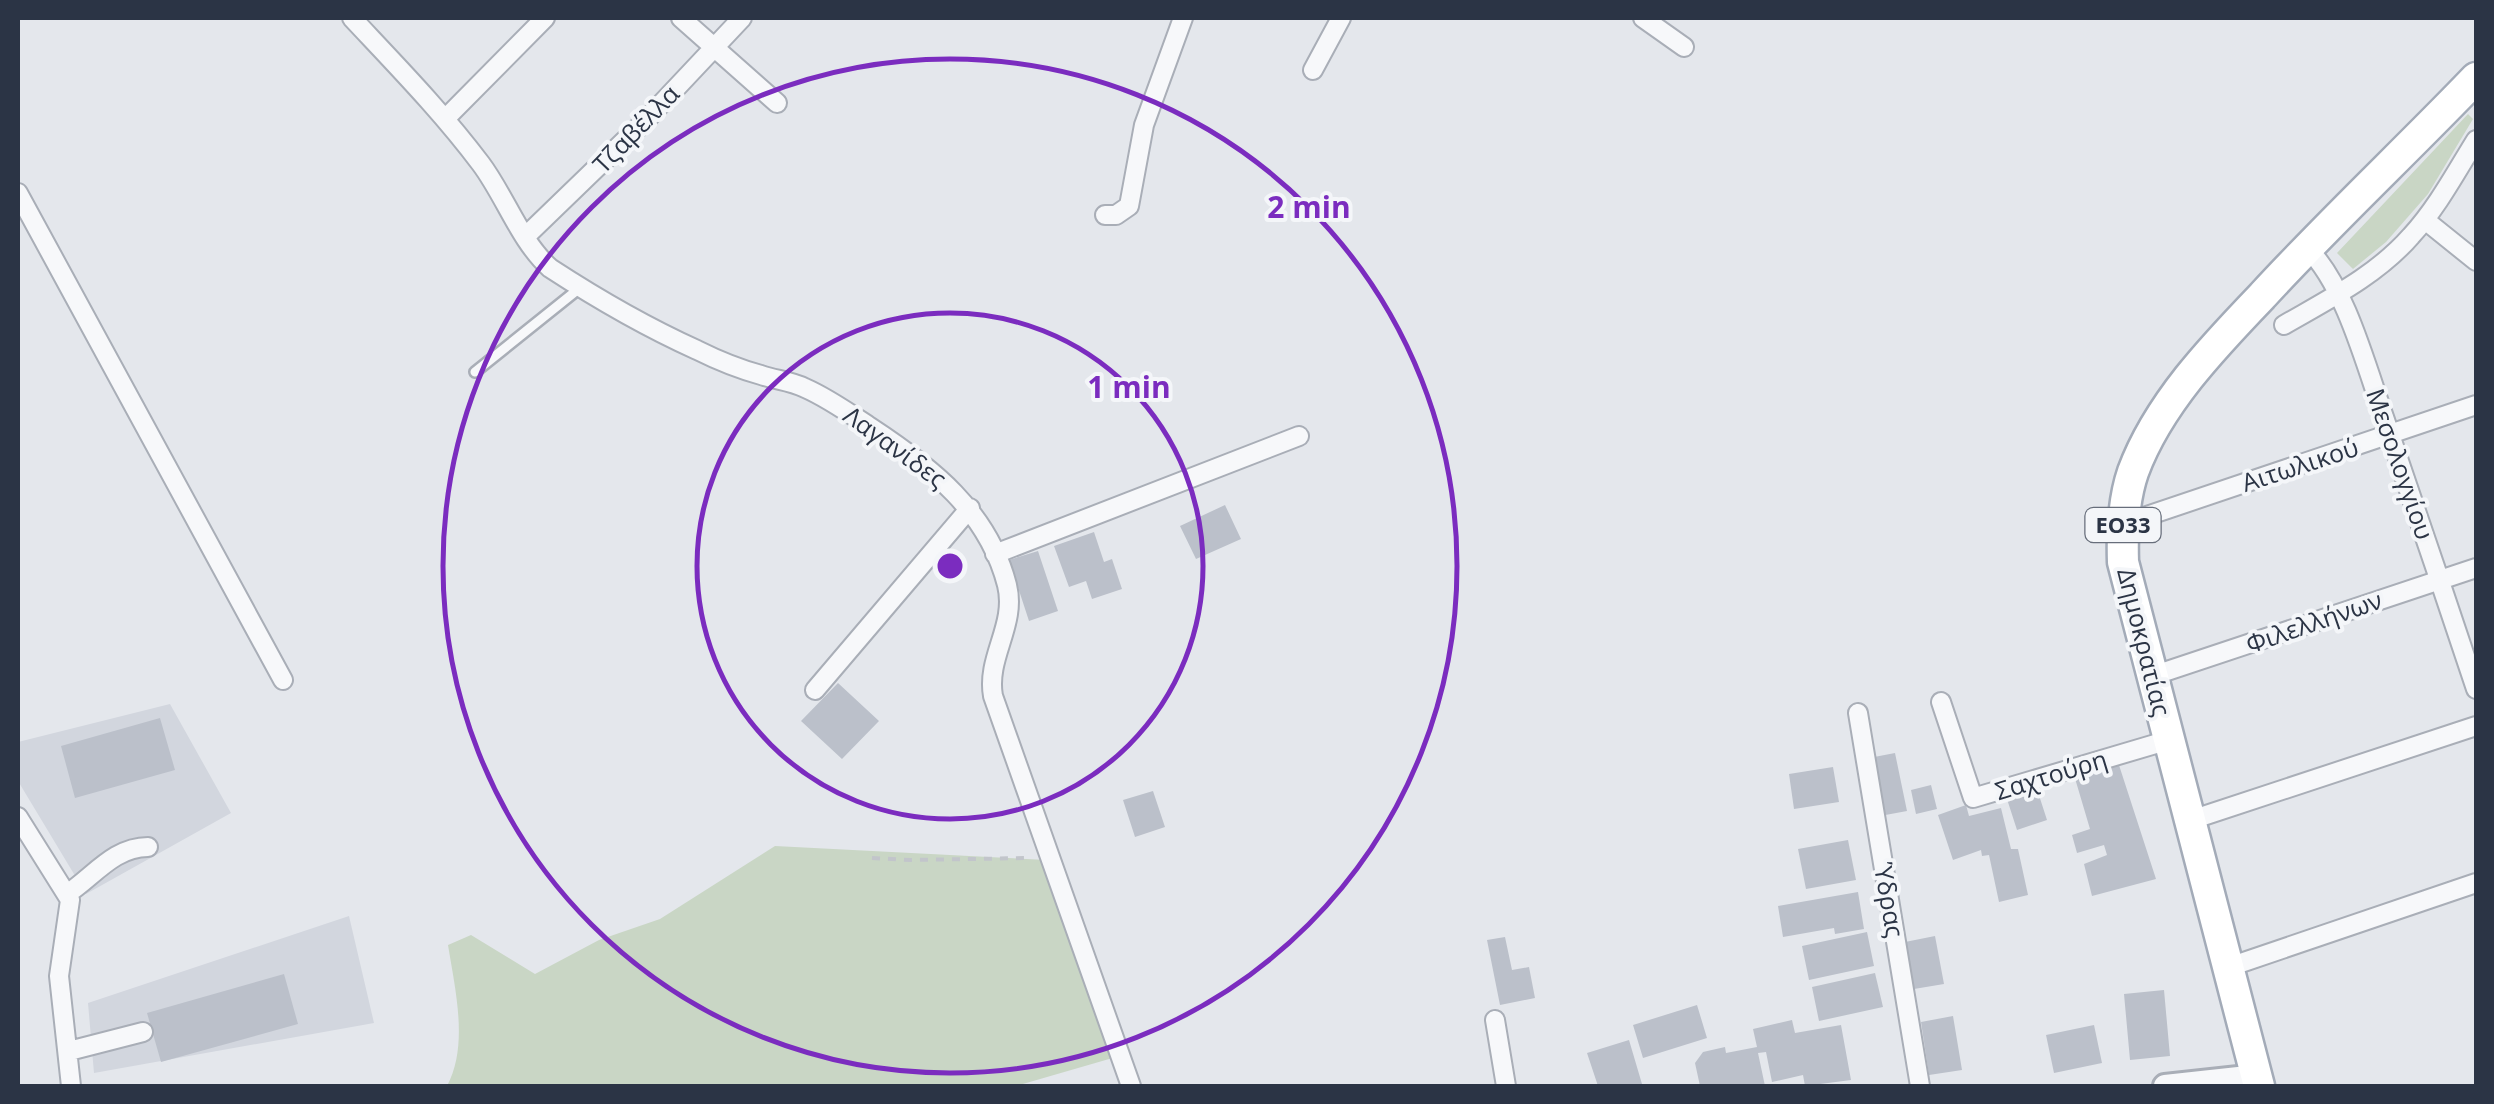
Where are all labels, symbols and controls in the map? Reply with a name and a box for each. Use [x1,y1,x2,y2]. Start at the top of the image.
street label: Τζαβέλλα [585,77,686,180]
text: 2 min [1267,186,1351,227]
text: 1 min [1087,366,1171,407]
street label: Μεσολογγίου [2359,384,2443,544]
street label: Λαγανίδες [837,397,954,495]
street label: Αιτωλικού [2237,429,2362,499]
road number: ΕΟ33 [2086,508,2160,542]
centre of rings [932,548,968,584]
street label: Δημοκρατίας [2110,564,2180,719]
street label: Φιλελλήνων [2241,582,2386,660]
street label: Σαχτούρη [1991,741,2111,807]
street label: Ύδρας [1867,859,1913,940]

